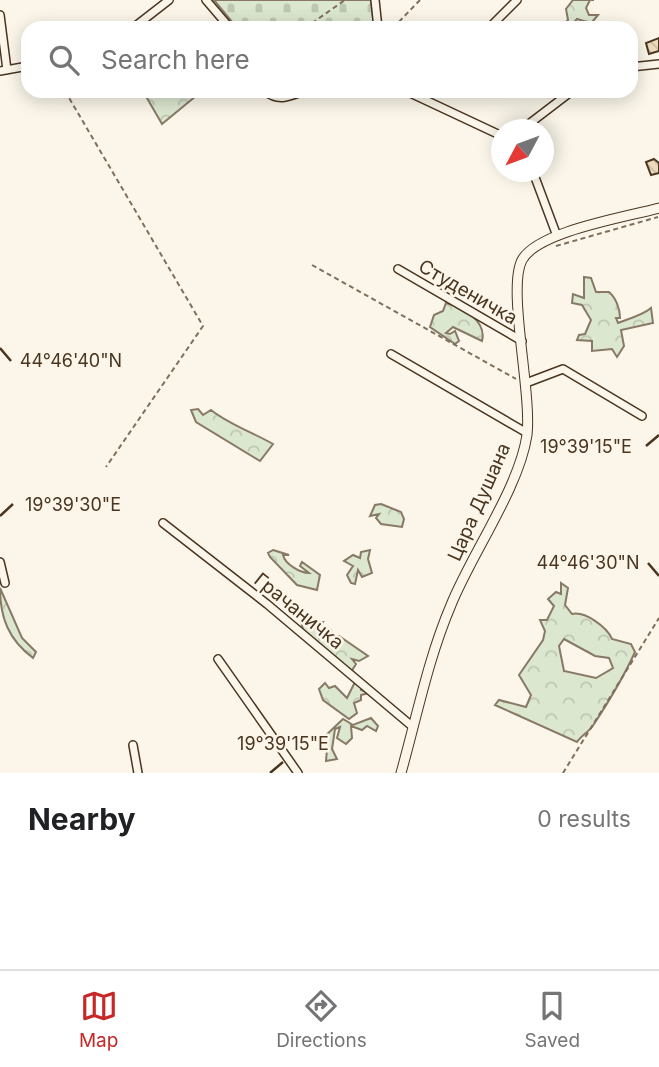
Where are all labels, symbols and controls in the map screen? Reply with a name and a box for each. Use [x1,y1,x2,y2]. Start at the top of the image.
search box [21,21,638,98]
icon: search [45,41,83,79]
text: Search here [101,44,250,75]
north arrow [491,119,554,182]
street label: Студеничка [415,254,521,330]
text: 44°46'40"N [20,350,122,371]
text: 19°39'15"E [540,436,632,457]
street label: Цара Душана [443,439,515,565]
text: 19°39'30"E [25,494,121,515]
text: 44°46'30"N [537,552,639,573]
street label: Грачаничка [250,568,348,654]
text: 19°39'15"E [237,733,329,754]
text: Nearby [28,801,136,837]
text: 0 results [537,805,631,833]
tab: Map [79,987,118,1052]
tab: Directions [276,987,367,1052]
tab: Saved [524,987,580,1052]

